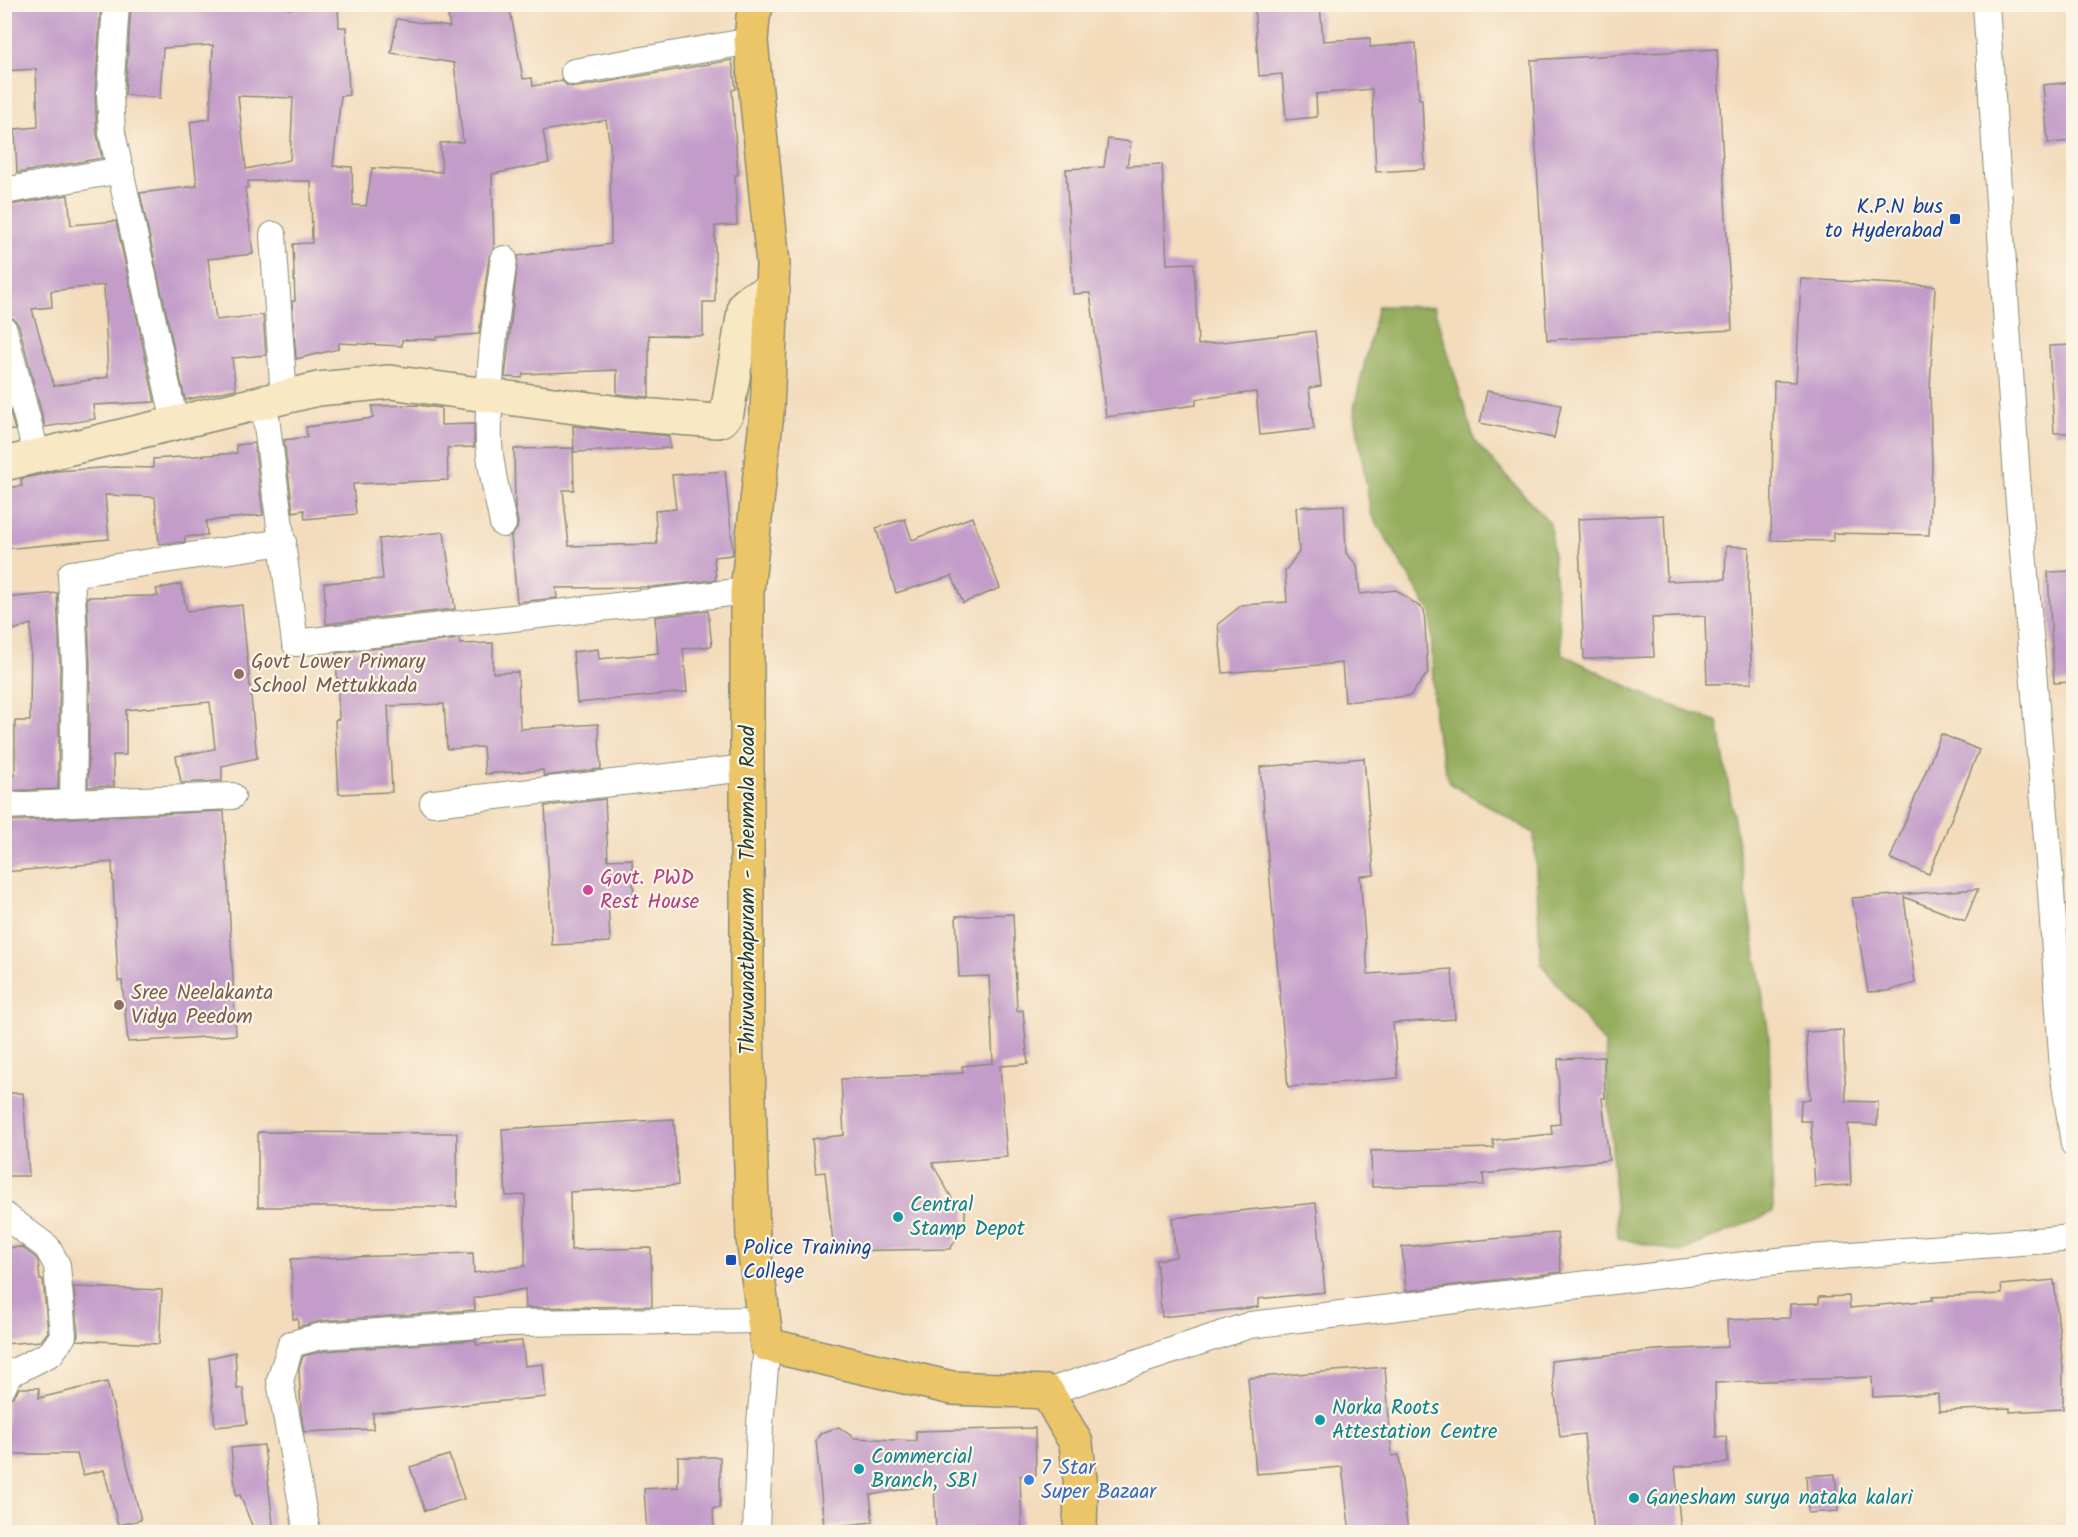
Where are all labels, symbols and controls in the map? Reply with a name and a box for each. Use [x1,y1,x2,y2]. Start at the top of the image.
place label: K.P.N bus to Hyderabad [1825,191,1944,248]
marker: K.P.N bus to Hyderabad [1948,212,1962,226]
place label: Govt Lower Primary School Mettukkada [251,646,426,703]
marker: Govt Lower Primary School Mettukkada [232,667,246,681]
street label: Thiruvanathapuram - Thenmala Road [732,725,765,1054]
place label: Govt. PWD Rest House [600,862,700,919]
marker: Govt. PWD Rest House [581,883,595,897]
place label: Sree Neelakanta Vidya Peedom [131,977,273,1034]
marker: Sree Neelakanta Vidya Peedom [112,998,126,1012]
place label: Central Stamp Depot [910,1189,1026,1246]
marker: Central Stamp Depot [891,1210,905,1224]
place label: Police Training College [743,1232,872,1289]
marker: Police Training College [724,1253,738,1267]
place label: Norka Roots Attestation Centre [1332,1392,1498,1449]
marker: Norka Roots Attestation Centre [1313,1413,1327,1427]
place label: Commercial Branch, SBI [871,1441,977,1498]
place label: 7 Star Super Bazaar [1041,1452,1157,1509]
marker: Commercial Branch, SBI [852,1462,866,1476]
marker: 7 Star Super Bazaar [1022,1473,1036,1487]
place label: Ganesham surya nataka kalari [1646,1482,1913,1515]
marker: Ganesham surya nataka kalari [1627,1491,1641,1505]

